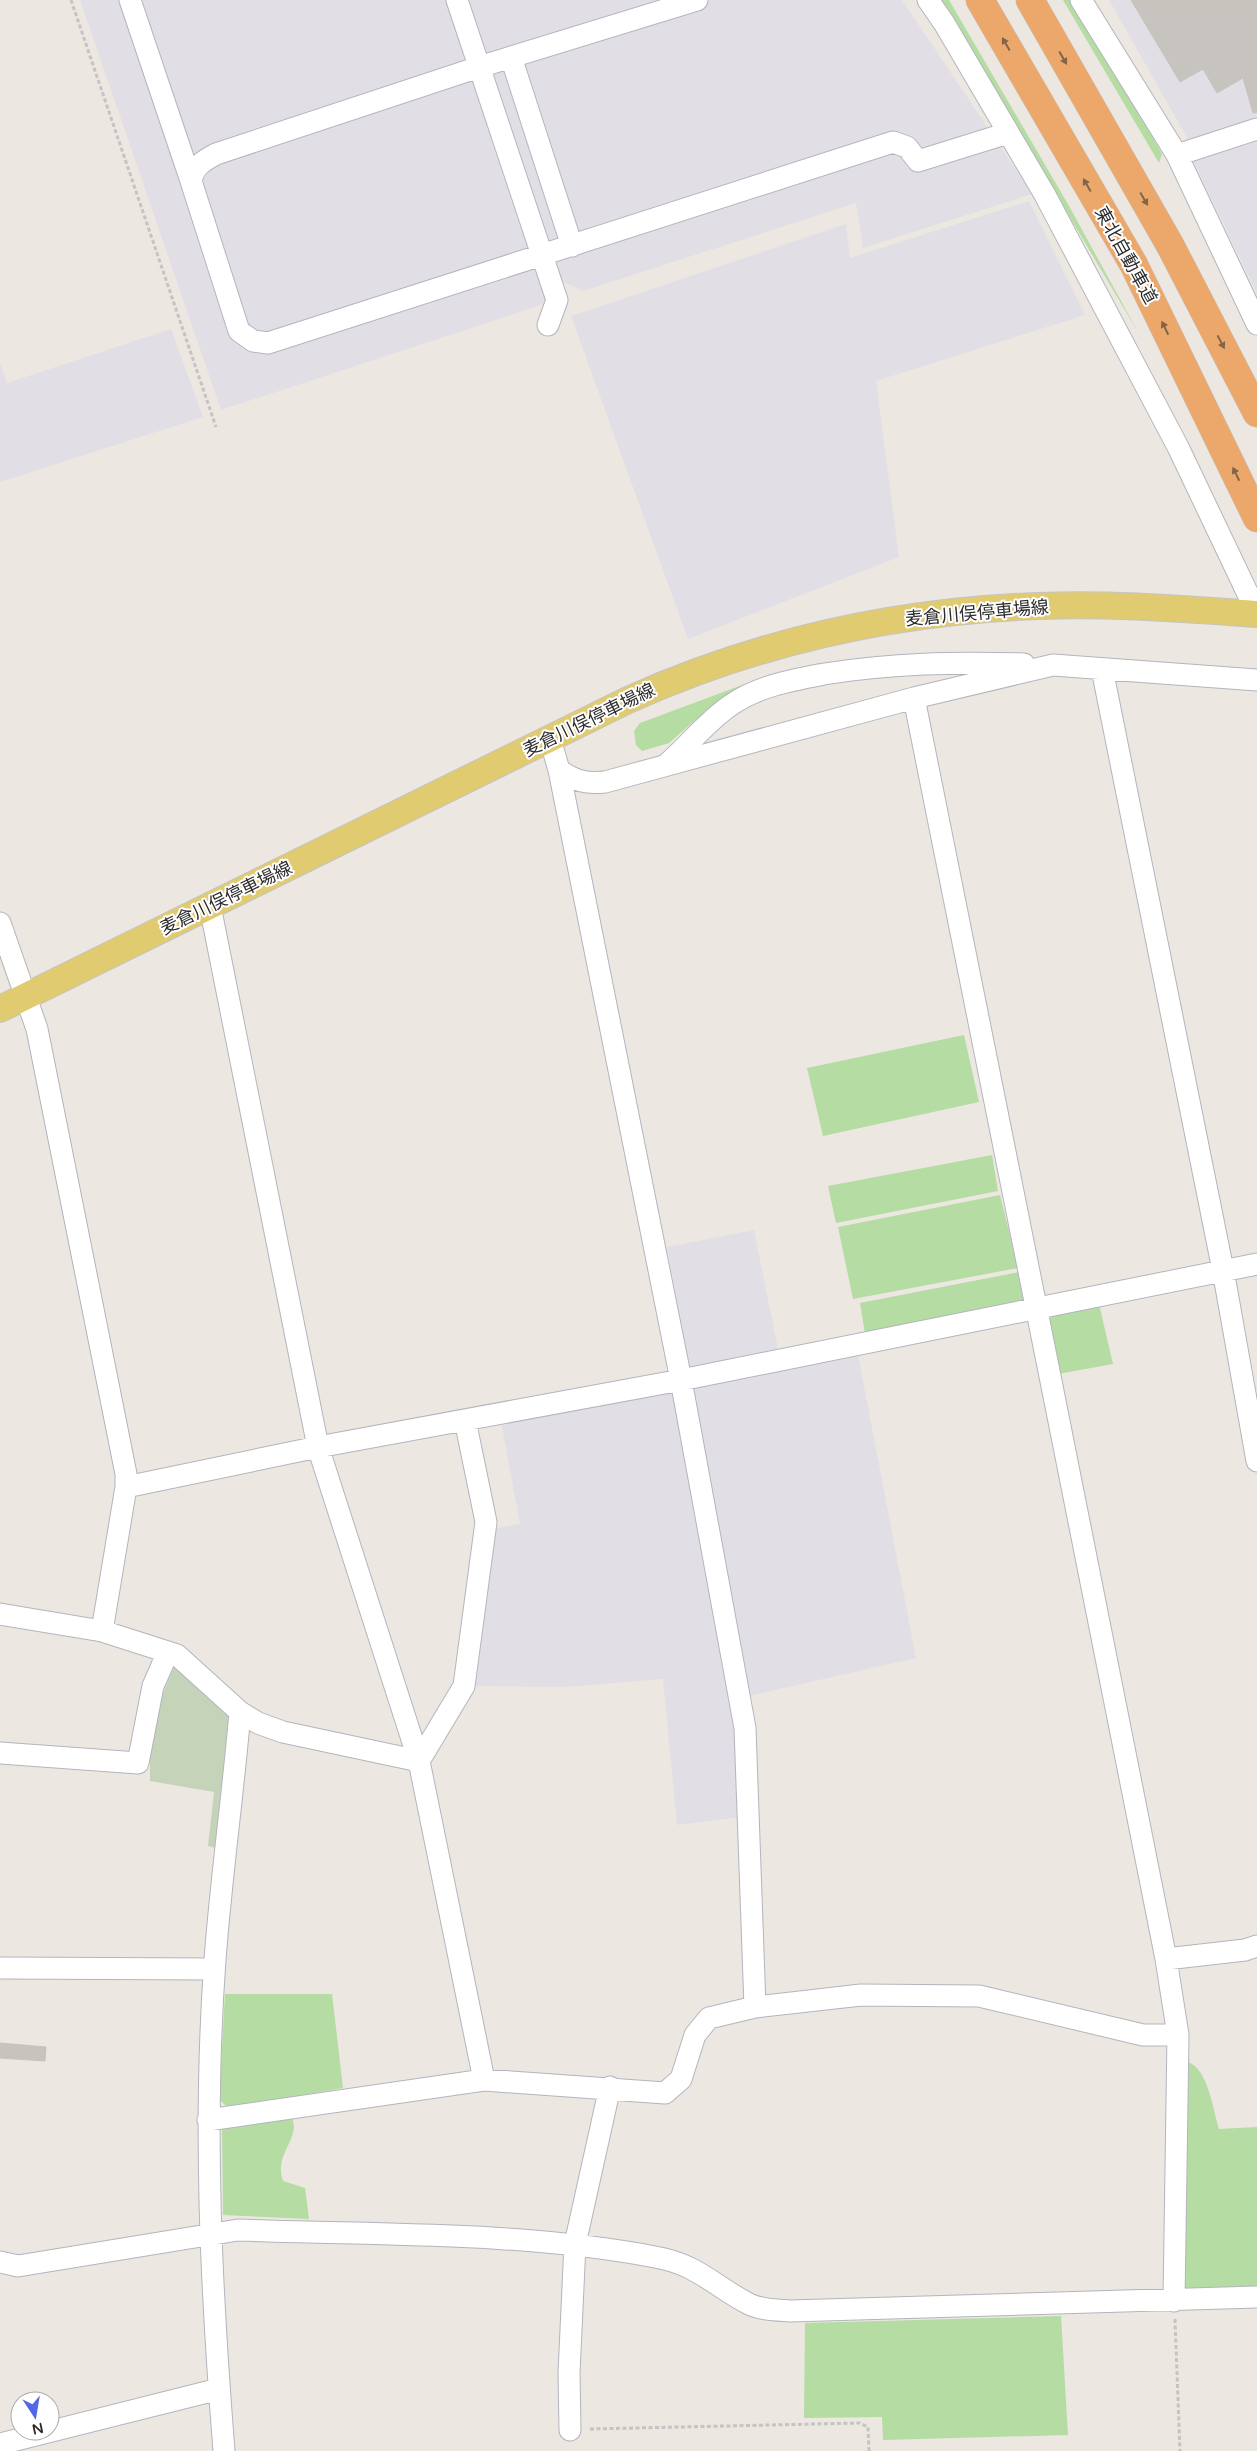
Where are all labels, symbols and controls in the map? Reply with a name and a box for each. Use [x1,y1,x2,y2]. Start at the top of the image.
one-way arrow [1002,38,1011,51]
one-way arrow [1059,50,1067,65]
one-way arrow [1083,179,1092,192]
one-way arrow [1139,192,1148,205]
street label: 東北自動車道 [1090,202,1162,308]
one-way arrow [1160,321,1168,335]
one-way arrow [1217,334,1225,349]
one-way arrow [1232,467,1240,481]
street label: 麦倉川俣停車場線 [904,596,1050,630]
street label: 麦倉川俣停車場線 [519,679,659,761]
street label: 麦倉川俣停車場線 [156,857,296,939]
north arrow [10,2391,60,2441]
text: N [30,2419,45,2438]

